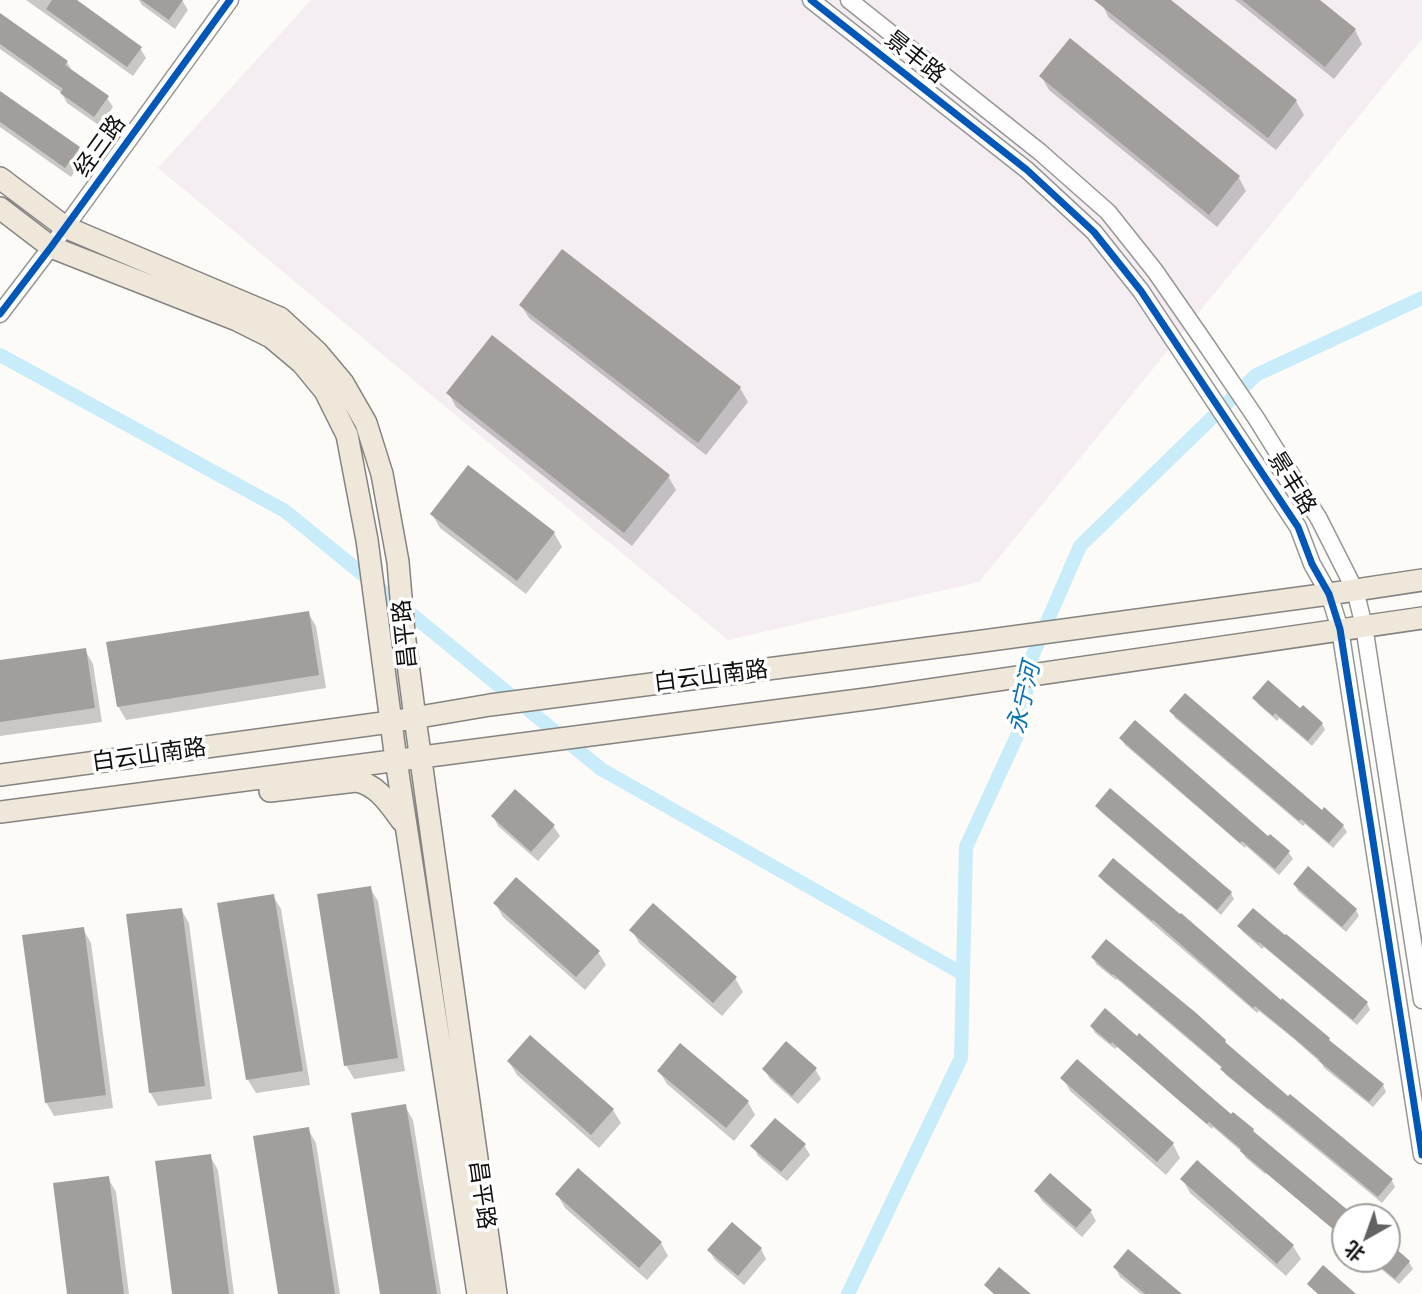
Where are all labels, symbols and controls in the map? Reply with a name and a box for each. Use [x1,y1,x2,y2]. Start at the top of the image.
street label: 景丰路 [879,25,951,89]
street label: 经三路 [69,110,131,182]
street label: 景丰路 [1262,446,1322,520]
street label: 昌平路 [388,598,422,670]
street label: 白云山南路 [652,655,770,697]
water label: 永宁河 [1002,660,1046,736]
street label: 白云山南路 [90,733,208,777]
street label: 昌平路 [464,1159,500,1231]
north arrow [1331,1203,1401,1273]
text: 北 [1338,1236,1369,1269]

